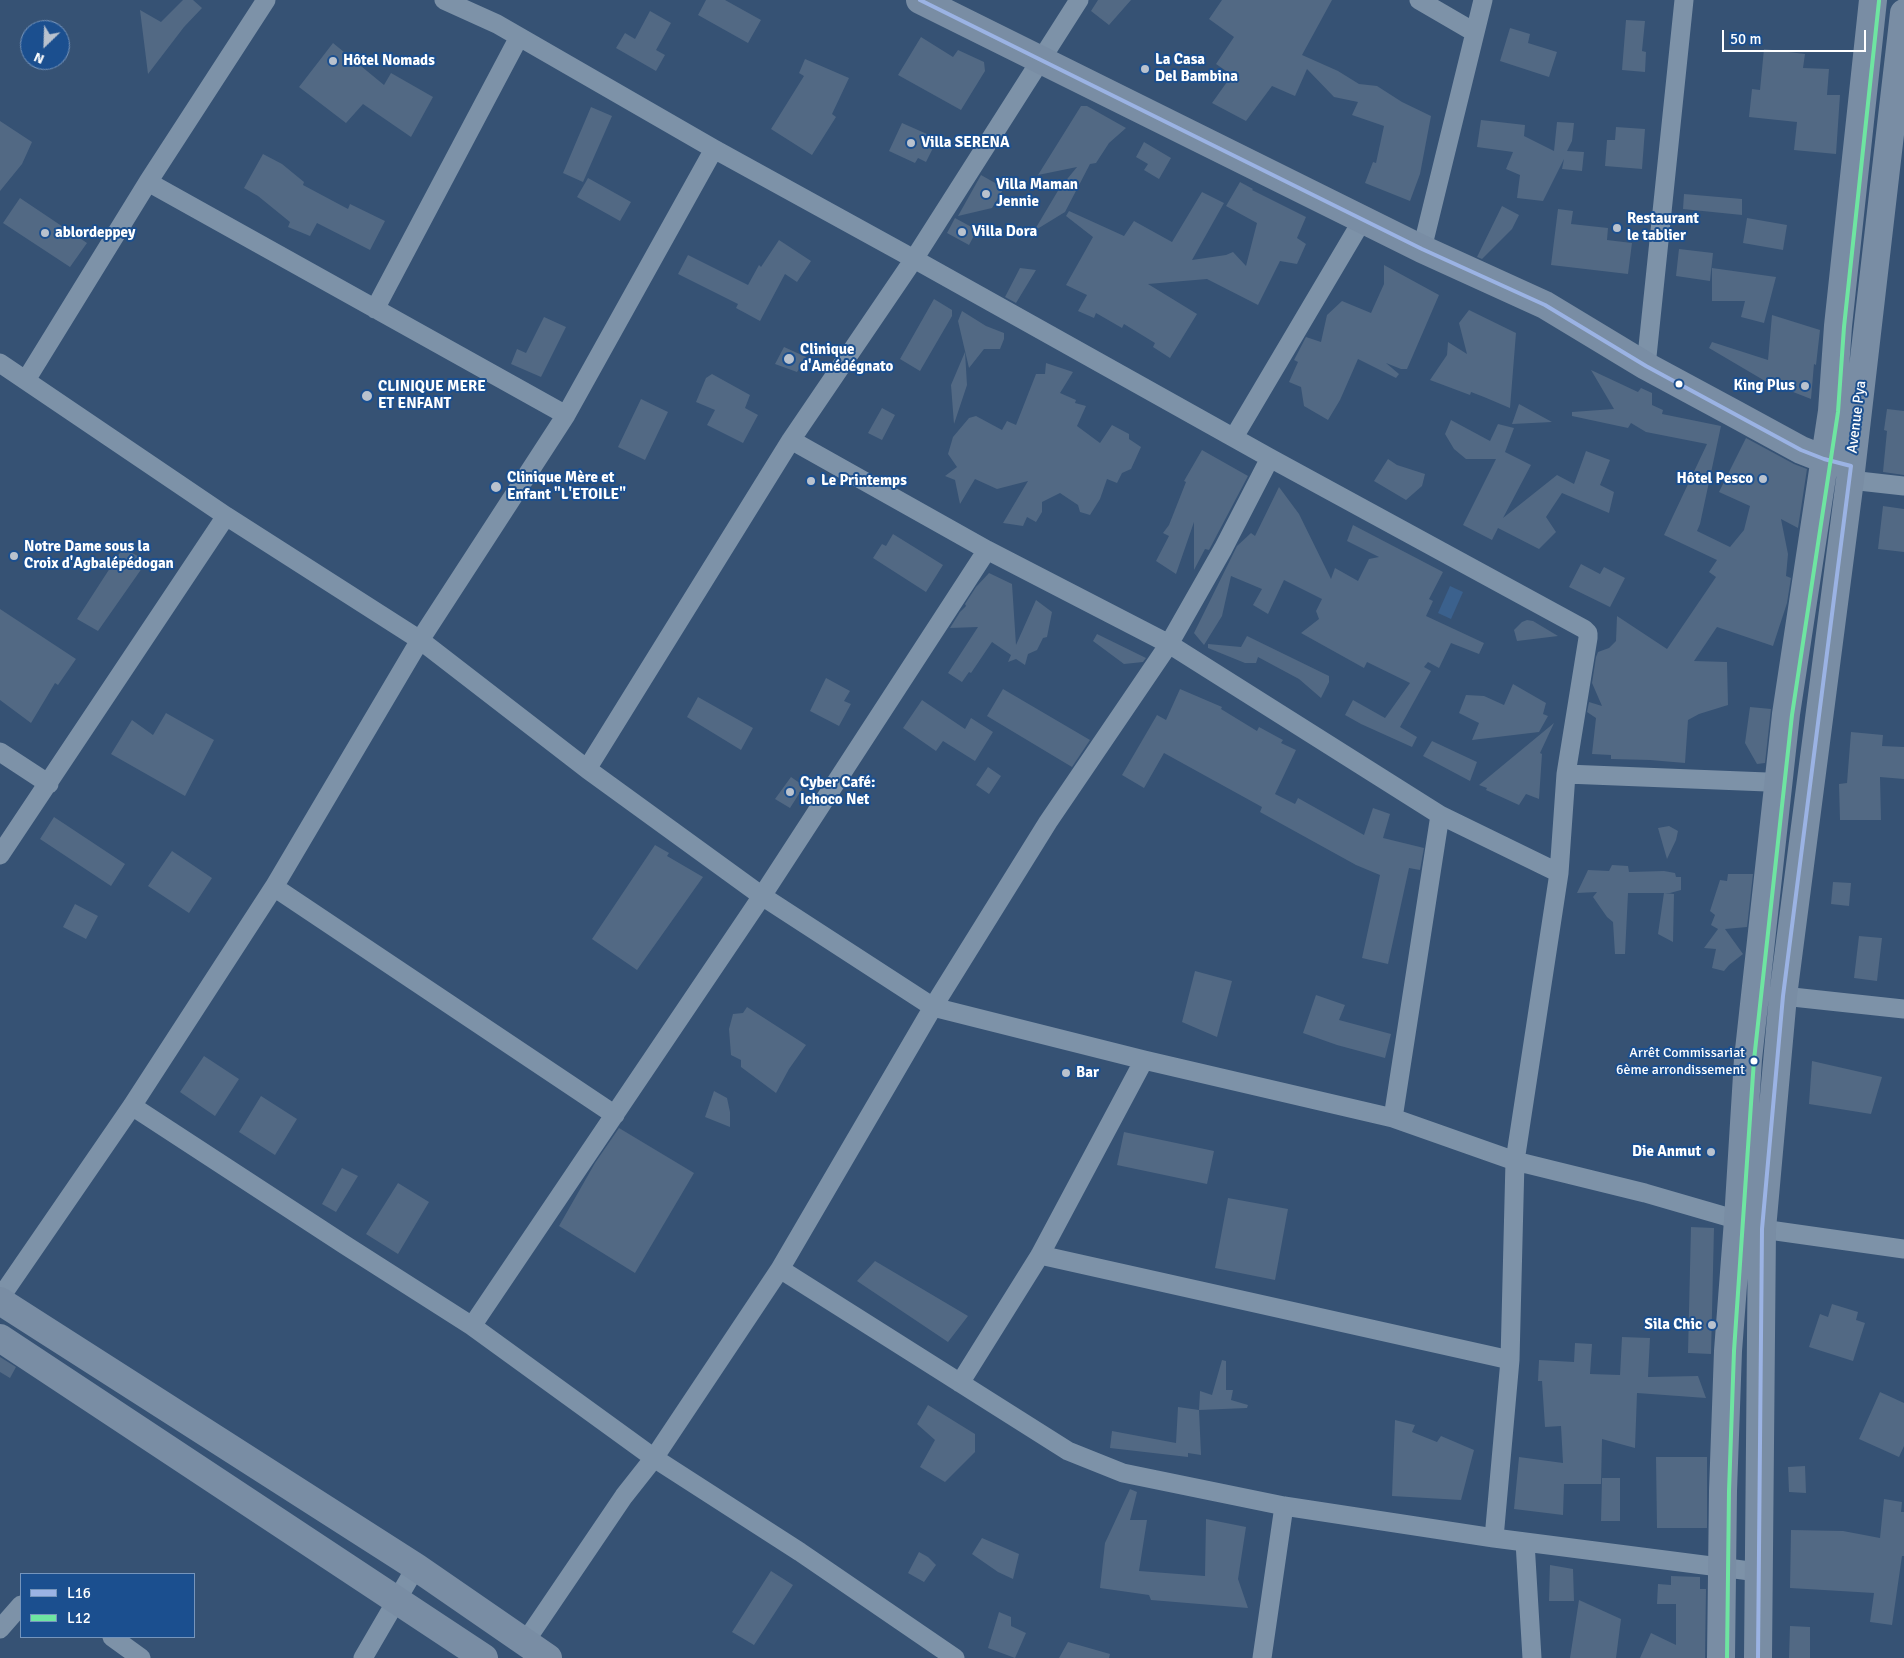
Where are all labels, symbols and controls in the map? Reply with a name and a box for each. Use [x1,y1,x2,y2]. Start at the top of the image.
north arrow [20,20,70,70]
scale bar [1724,20,1868,52]
text: 50 m [1730,30,1761,48]
text: N [31,48,47,68]
place label: La Casa Del Bambina [1155,51,1238,86]
place label: Hôtel Nomads [343,52,435,70]
marker: Hôtel Nomads [327,55,339,67]
marker: La Casa Del Bambina [1139,63,1151,75]
place label: Villa SERENA [921,134,1010,152]
marker: Villa SERENA [905,137,917,149]
place label: Villa Maman Jennie [996,176,1078,211]
marker: Villa Maman Jennie [980,188,992,200]
place label: Restaurant le tablier [1627,210,1699,245]
marker: Restaurant le tablier [1611,222,1623,234]
place label: Villa Dora [972,223,1037,241]
place label: ablordeppey [55,224,135,242]
marker: Villa Dora [956,226,968,238]
marker: ablordeppey [39,227,51,239]
place label: Clinique d'Amédégnato [800,341,893,376]
marker: Clinique d'Amédégnato [782,352,796,366]
place label: King Plus [1733,377,1795,395]
place label: CLINIQUE MERE ET ENFANT [378,378,486,413]
unlabelled marker [1674,379,1684,389]
marker: King Plus [1799,380,1811,392]
street label: Avenue Pya [1844,380,1870,454]
marker: CLINIQUE MERE ET ENFANT [360,389,374,403]
place label: Clinique Mère et Enfant "L'ETOILE" [507,469,626,504]
place label: Hôtel Pesco [1677,470,1753,488]
place label: Le Printemps [821,472,907,490]
marker: Hôtel Pesco [1757,473,1769,485]
marker: Le Printemps [805,475,817,487]
marker: Clinique Mère et Enfant "L'ETOILE" [489,480,503,494]
place label: Notre Dame sous la Croix d'Agbalépédogan [24,538,174,573]
marker: Notre Dame sous la Croix d'Agbalépédogan [8,550,20,562]
place label: Cyber Café: Ichoco Net [800,774,875,809]
marker: Cyber Café: Ichoco Net [784,786,796,798]
place label: Arrêt Commissariat 6ème arrondissement [1616,1045,1745,1078]
marker: Arrêt Commissariat 6ème arrondissement [1749,1056,1759,1066]
place label: Bar [1076,1064,1099,1082]
marker: Bar [1060,1067,1072,1079]
place label: Die Anmut [1632,1143,1701,1161]
marker: Die Anmut [1705,1146,1717,1158]
place label: Sila Chic [1645,1316,1702,1334]
marker: Sila Chic [1706,1319,1718,1331]
legend [20,1573,195,1638]
text: L16 [67,1584,91,1602]
text: L12 [67,1609,91,1627]

